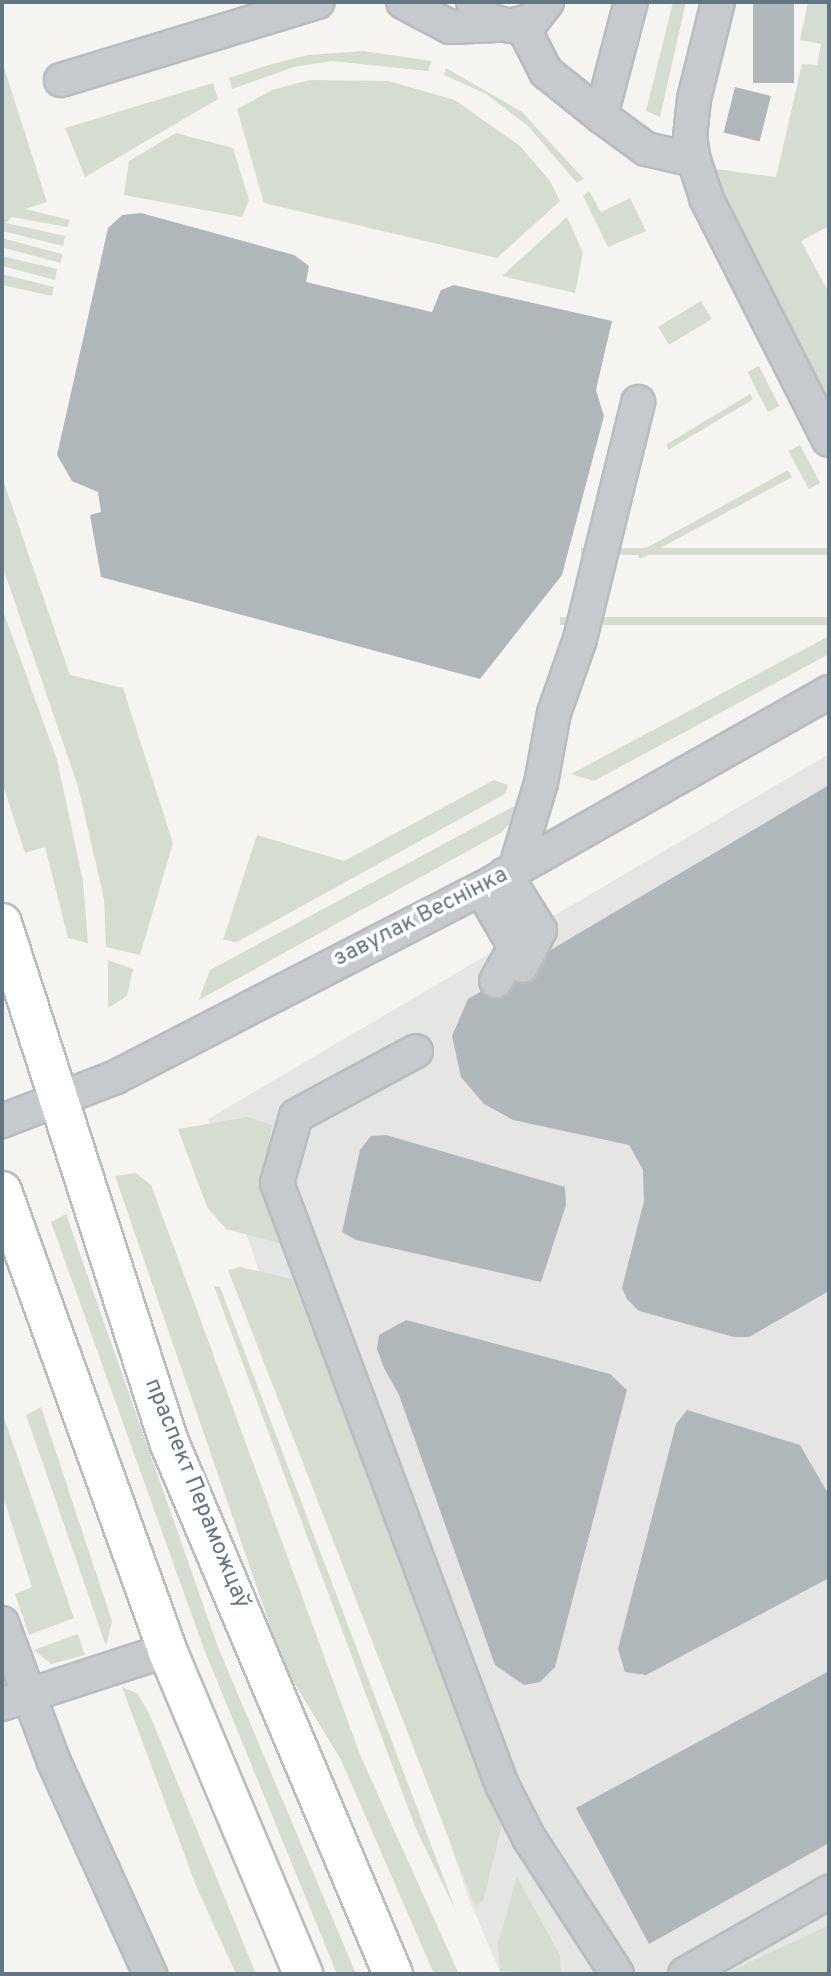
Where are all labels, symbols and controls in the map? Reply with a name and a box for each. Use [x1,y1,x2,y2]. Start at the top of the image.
street label: завулак Веснінка [329,862,513,974]
street label: праспект Пераможцаў [137,1375,255,1613]

